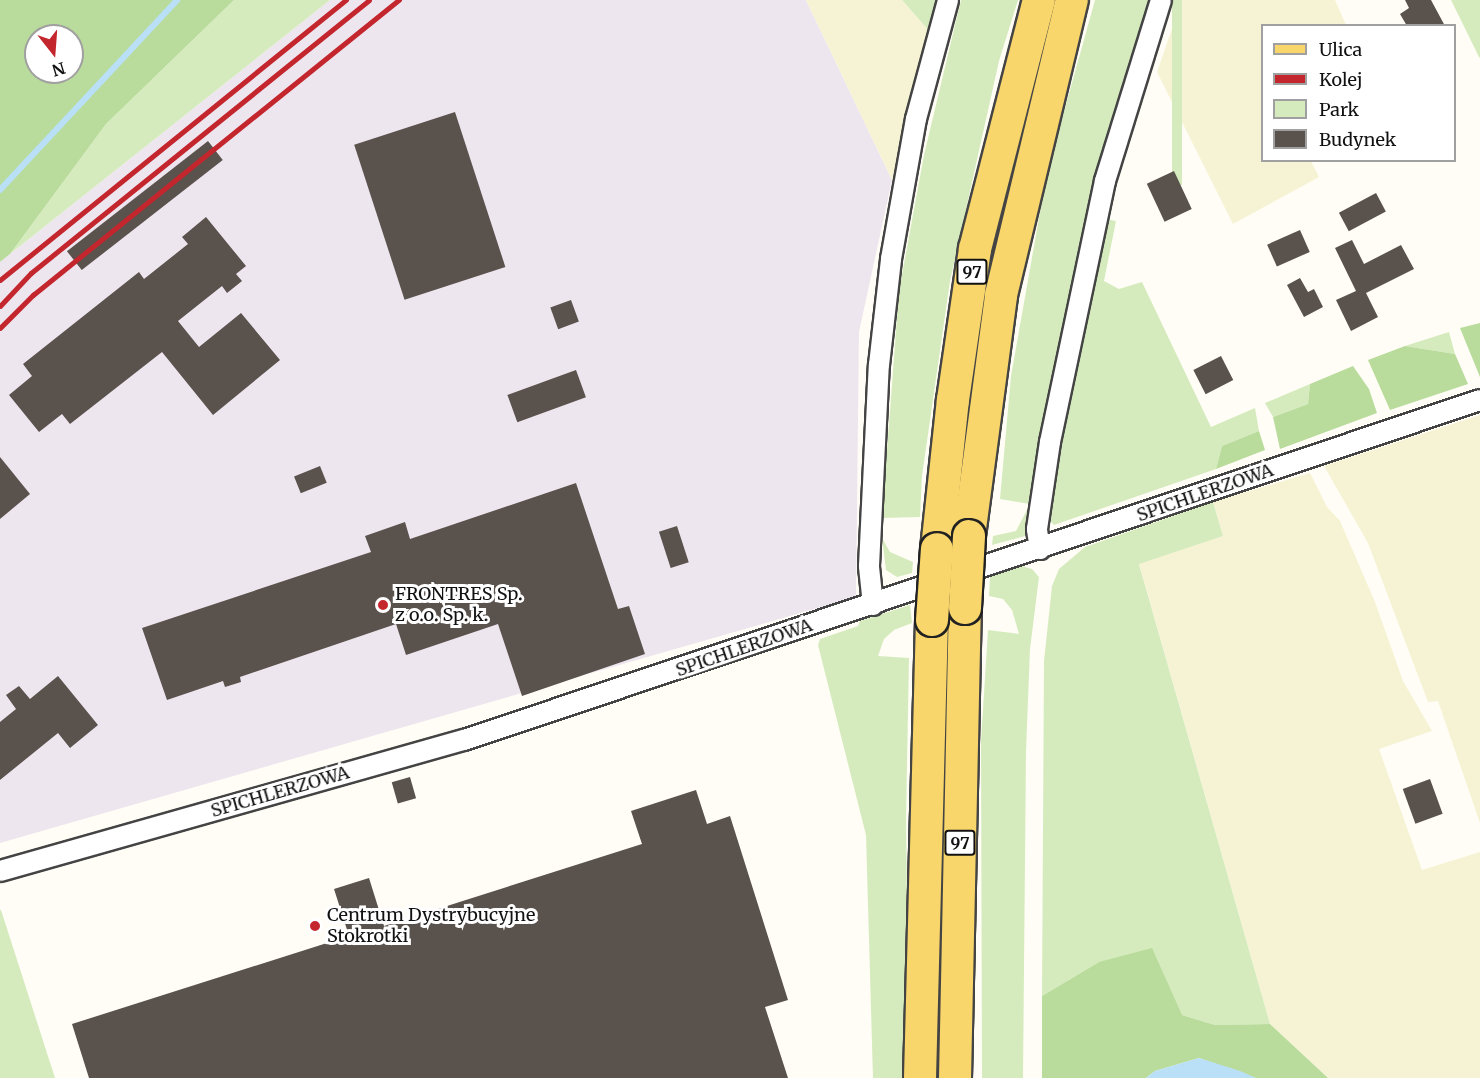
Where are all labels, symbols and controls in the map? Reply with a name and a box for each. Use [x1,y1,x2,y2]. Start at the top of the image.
north arrow [24,24,84,84]
legend [1261,24,1456,162]
text: Ulica [1319,38,1362,61]
text: N [50,58,68,81]
text: Kolej [1319,68,1363,91]
text: Park [1319,98,1359,121]
text: Budynek [1319,128,1396,151]
road number: 97 [956,259,988,285]
street label: SPICHLERZOWA [1134,460,1276,526]
place label: FRONTRES Sp. z o.o. Sp. k. [395,584,522,626]
marker: FRONTRES Sp. z o.o. Sp. k. [376,598,390,612]
street label: SPICHLERZOWA [673,615,815,681]
street label: SPICHLERZOWA [208,762,352,822]
road number: 97 [944,830,976,856]
place label: Centrum Dystrybucyjne Stokrotki [327,905,535,948]
marker: Centrum Dystrybucyjne Stokrotki [308,919,322,933]

